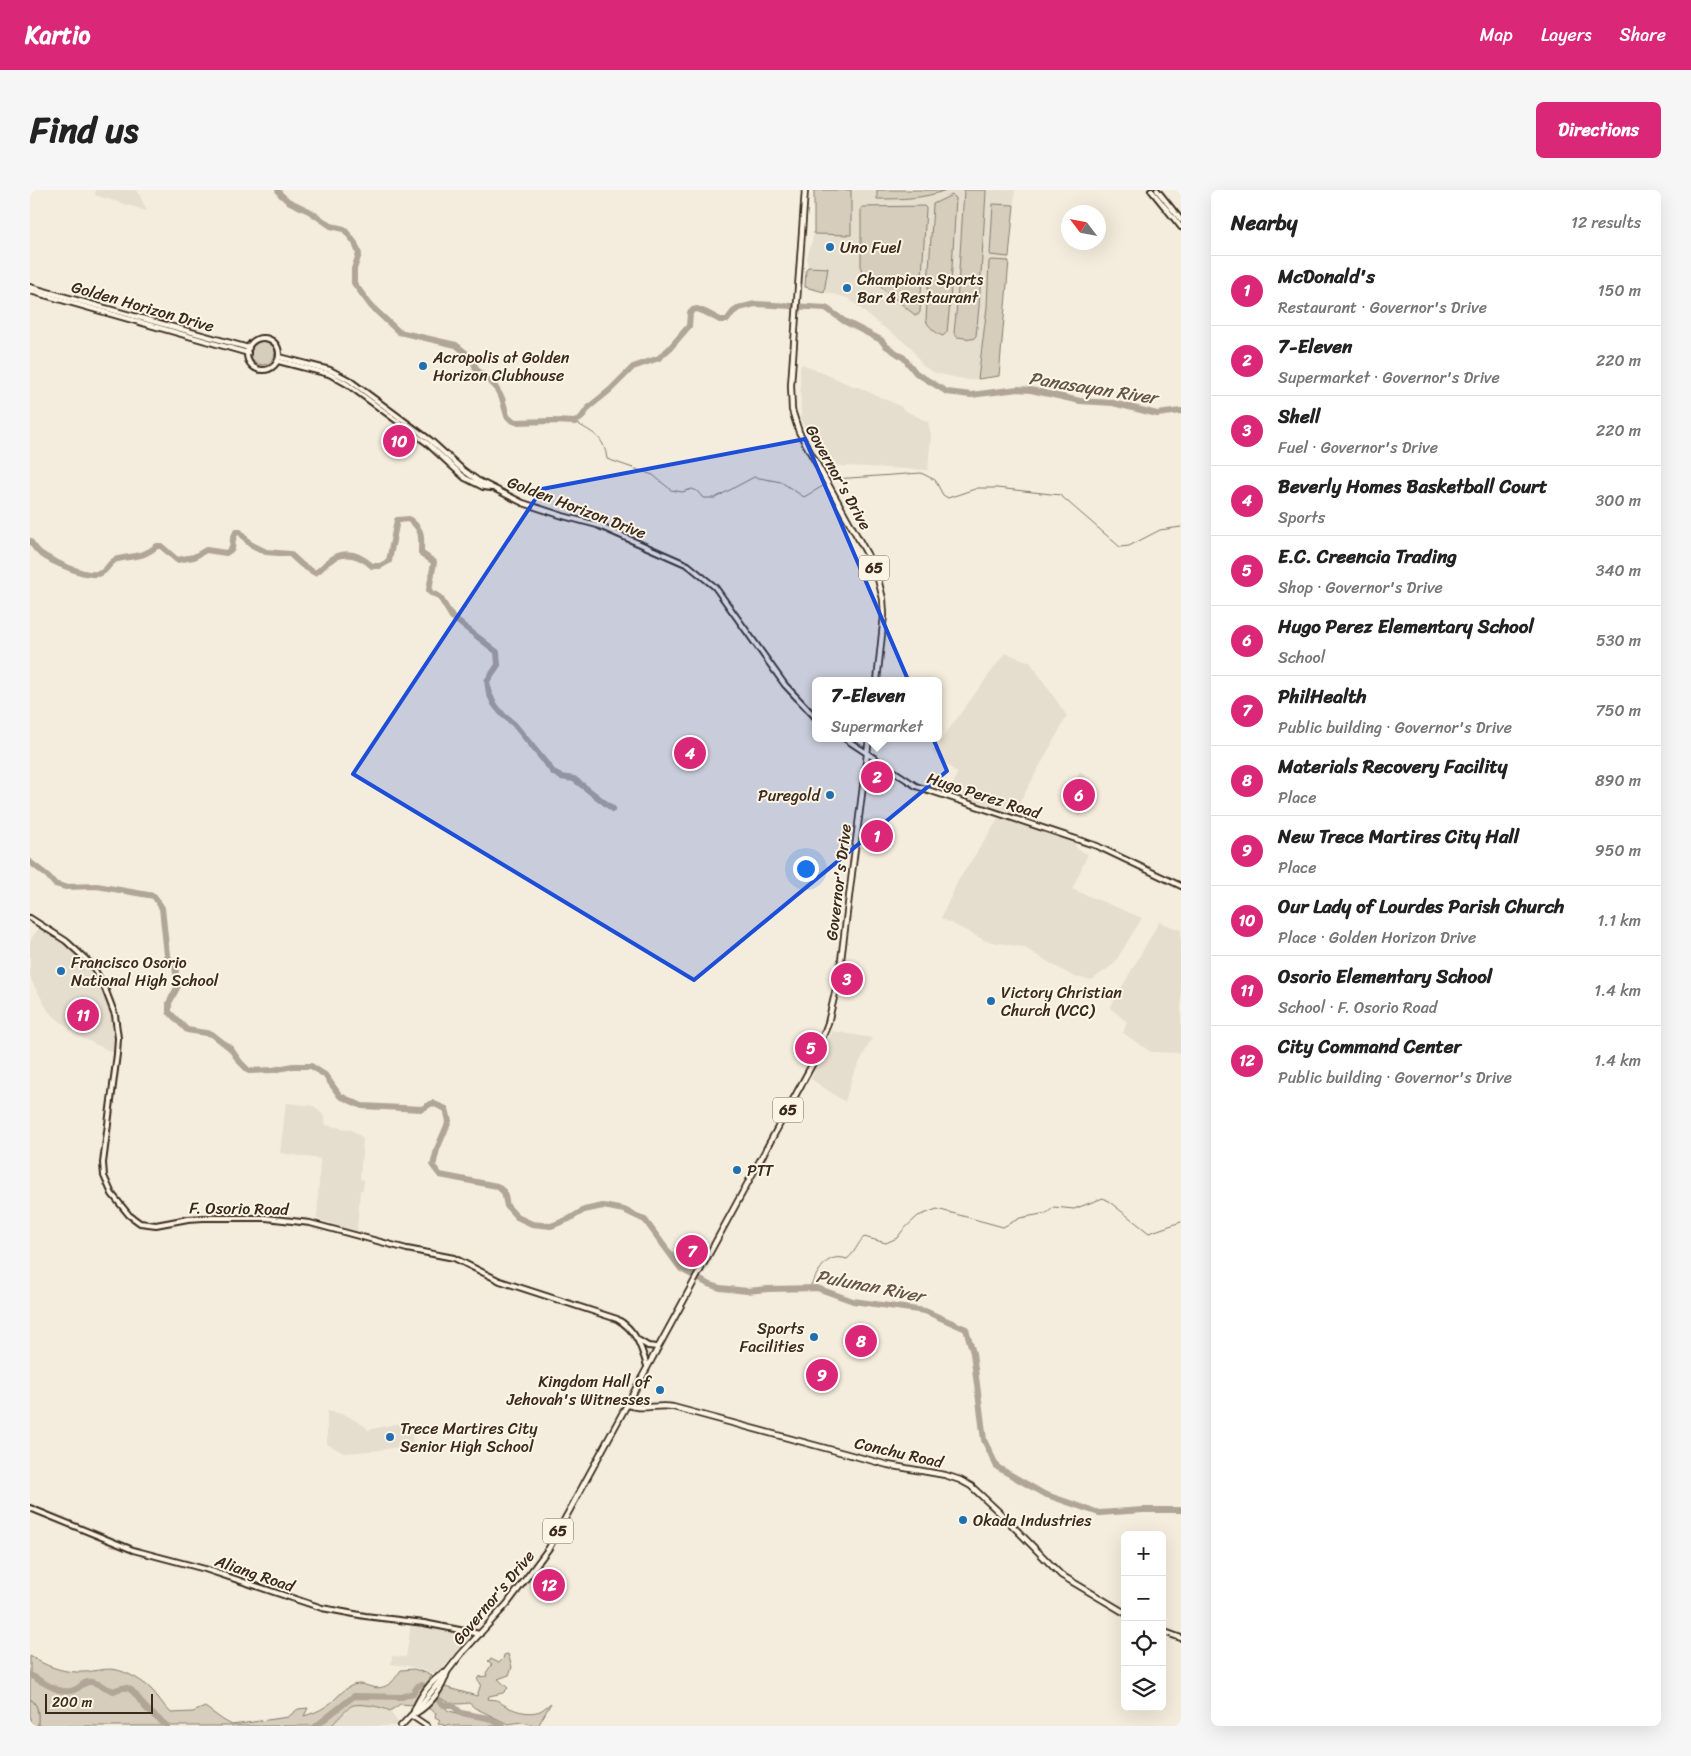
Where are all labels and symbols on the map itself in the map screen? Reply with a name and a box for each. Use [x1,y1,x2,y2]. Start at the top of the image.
north arrow [1061,205,1106,250]
place label: Uno Fuel [840,233,902,262]
marker: Uno Fuel [824,241,836,253]
place label: Champions Sports Bar & Restaurant [857,265,984,312]
street label: Golden Horizon Drive [68,272,218,341]
marker: Champions Sports Bar & Restaurant [841,282,853,294]
place label: Acropolis at Golden Horizon Clubhouse [432,343,570,390]
marker: Acropolis at Golden Horizon Clubhouse [417,360,429,372]
water label: Panasayan River [1027,362,1163,414]
street label: Governor's Drive [797,419,880,536]
pin: 10 [383,422,415,460]
street label: Golden Horizon Drive [503,468,651,547]
road number: 65 [859,556,889,580]
pin: 4 [674,734,706,772]
pin: 2 [861,758,893,796]
street label: Hugo Perez Road [923,763,1046,828]
pin: 6 [1063,776,1095,814]
place label: Puregold [758,781,822,810]
marker: Puregold [824,789,836,801]
pin: 1 [861,817,893,855]
street label: Governor's Drive [817,822,860,942]
your location [793,856,819,882]
place label: Francisco Osorio National High School [71,948,219,995]
pin: 3 [831,960,863,998]
marker: Francisco Osorio National High School [55,965,67,977]
place label: Victory Christian Church (VCC) [1001,978,1122,1025]
marker: Victory Christian Church (VCC) [985,995,997,1007]
pin: 11 [67,996,99,1034]
pin: 5 [795,1029,827,1067]
road number: 65 [773,1098,803,1122]
place label: PTT [747,1156,774,1185]
marker: PTT [731,1164,743,1176]
street label: F. Osorio Road [189,1193,290,1224]
pin: 7 [676,1232,708,1270]
water label: Pulunan River [813,1260,930,1313]
place label: Sports Facilities [739,1314,805,1361]
pin: 8 [845,1322,877,1360]
marker: Sports Facilities [808,1331,820,1343]
pin: 9 [806,1356,838,1394]
place label: Kingdom Hall of Jehovah's Witnesses [506,1367,652,1414]
marker: Kingdom Hall of Jehovah's Witnesses [654,1384,666,1396]
place label: Trece Martires City Senior High School [400,1414,538,1461]
street label: Conchu Road [852,1428,947,1477]
marker: Trece Martires City Senior High School [384,1431,396,1443]
place label: Okada Industries [973,1506,1092,1535]
marker: Okada Industries [957,1514,969,1526]
road number: 65 [543,1518,573,1544]
street label: Governor's Drive [445,1543,542,1652]
street label: Aliang Road [210,1546,300,1601]
pin: 12 [533,1566,565,1604]
scale bar [45,1691,152,1714]

